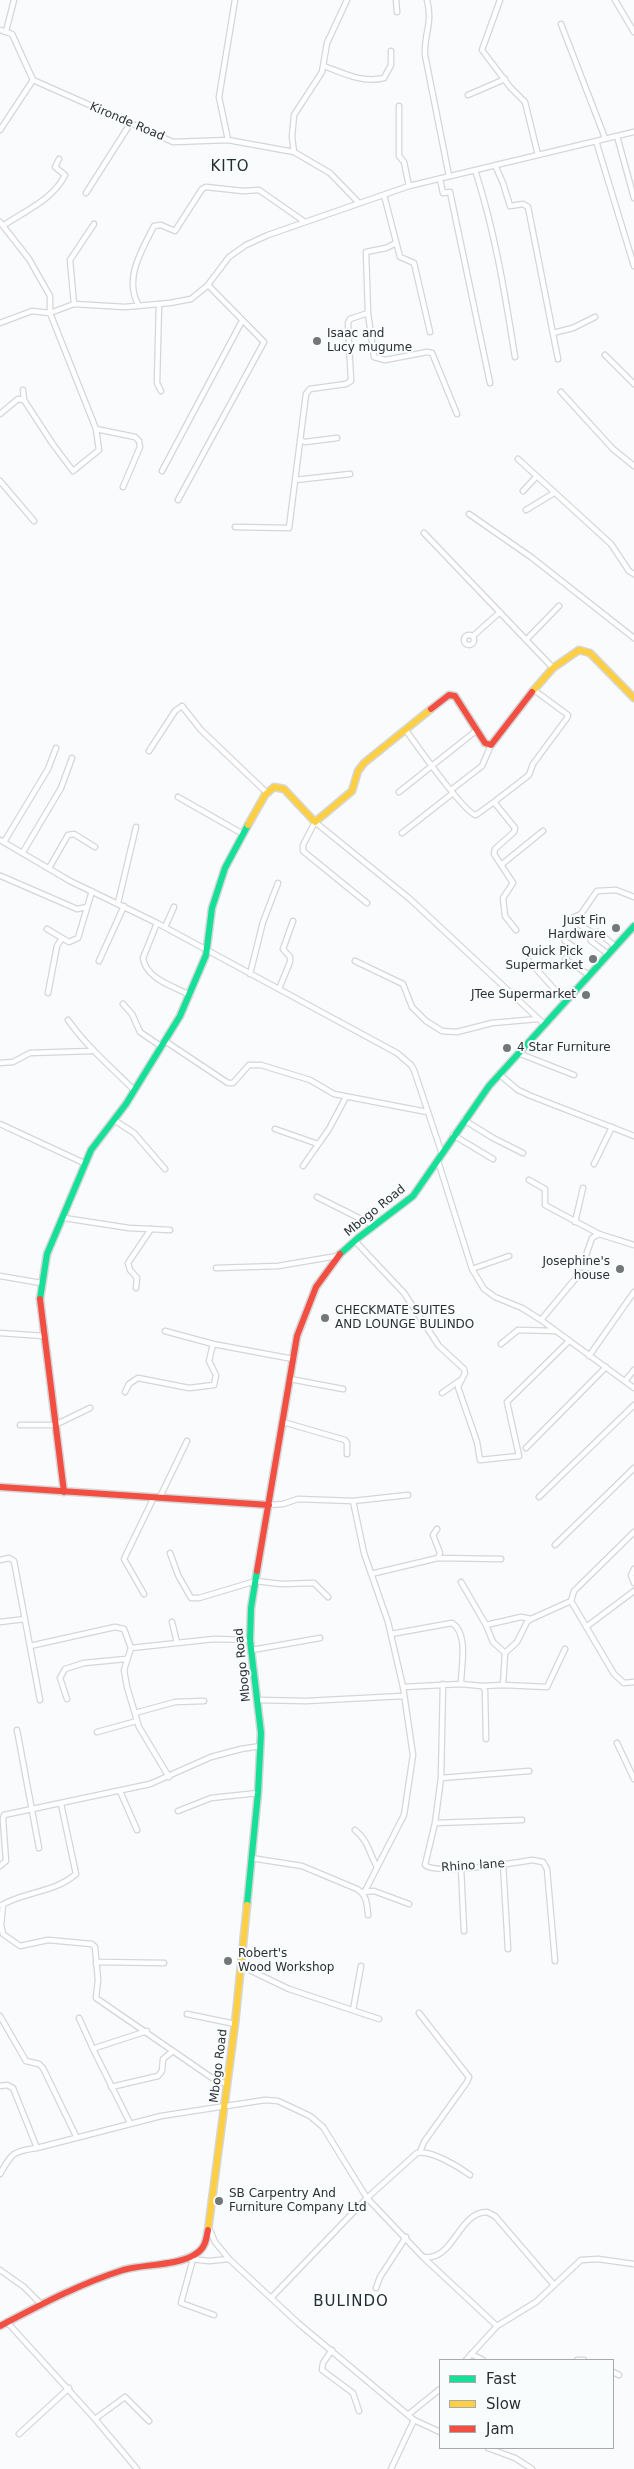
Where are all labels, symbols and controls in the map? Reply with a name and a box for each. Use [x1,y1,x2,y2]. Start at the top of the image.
street label: Kironde Road [87,100,167,144]
district label: KITO [210,158,250,176]
place label: Isaac and Lucy mugume [327,327,412,355]
marker: Isaac and Lucy mugume [311,335,323,347]
place label: Just Fin Hardware [548,914,606,942]
marker: Just Fin Hardware [610,922,622,934]
place label: Quick Pick Supermarket [505,945,583,973]
marker: Quick Pick Supermarket [587,953,599,965]
place label: JTee Supermarket [471,988,576,1002]
marker: JTee Supermarket [580,989,592,1001]
place label: 4 Star Furniture [517,1041,611,1055]
marker: 4 Star Furniture [501,1042,513,1054]
street label: Mbogo Road [342,1182,408,1240]
place label: Josephine's house [542,1255,610,1283]
marker: Josephine's house [614,1263,626,1275]
place label: CHECKMATE SUITES AND LOUNGE BULINDO [335,1304,474,1332]
marker: CHECKMATE SUITES AND LOUNGE BULINDO [319,1312,331,1324]
street label: Mbogo Road [232,1627,254,1703]
street label: Rhino lane [441,1857,505,1875]
place label: Robert's Wood Workshop [238,1947,334,1975]
marker: Robert's Wood Workshop [222,1955,234,1967]
street label: Mbogo Road [207,2028,231,2104]
place label: SB Carpentry And Furniture Company Ltd [229,2187,367,2215]
marker: SB Carpentry And Furniture Company Ltd [213,2195,225,2207]
district label: BULINDO [312,2293,390,2311]
legend [439,2359,614,2449]
text: Fast [486,2370,516,2388]
text: Slow [486,2395,521,2413]
text: Jam [486,2420,514,2438]

